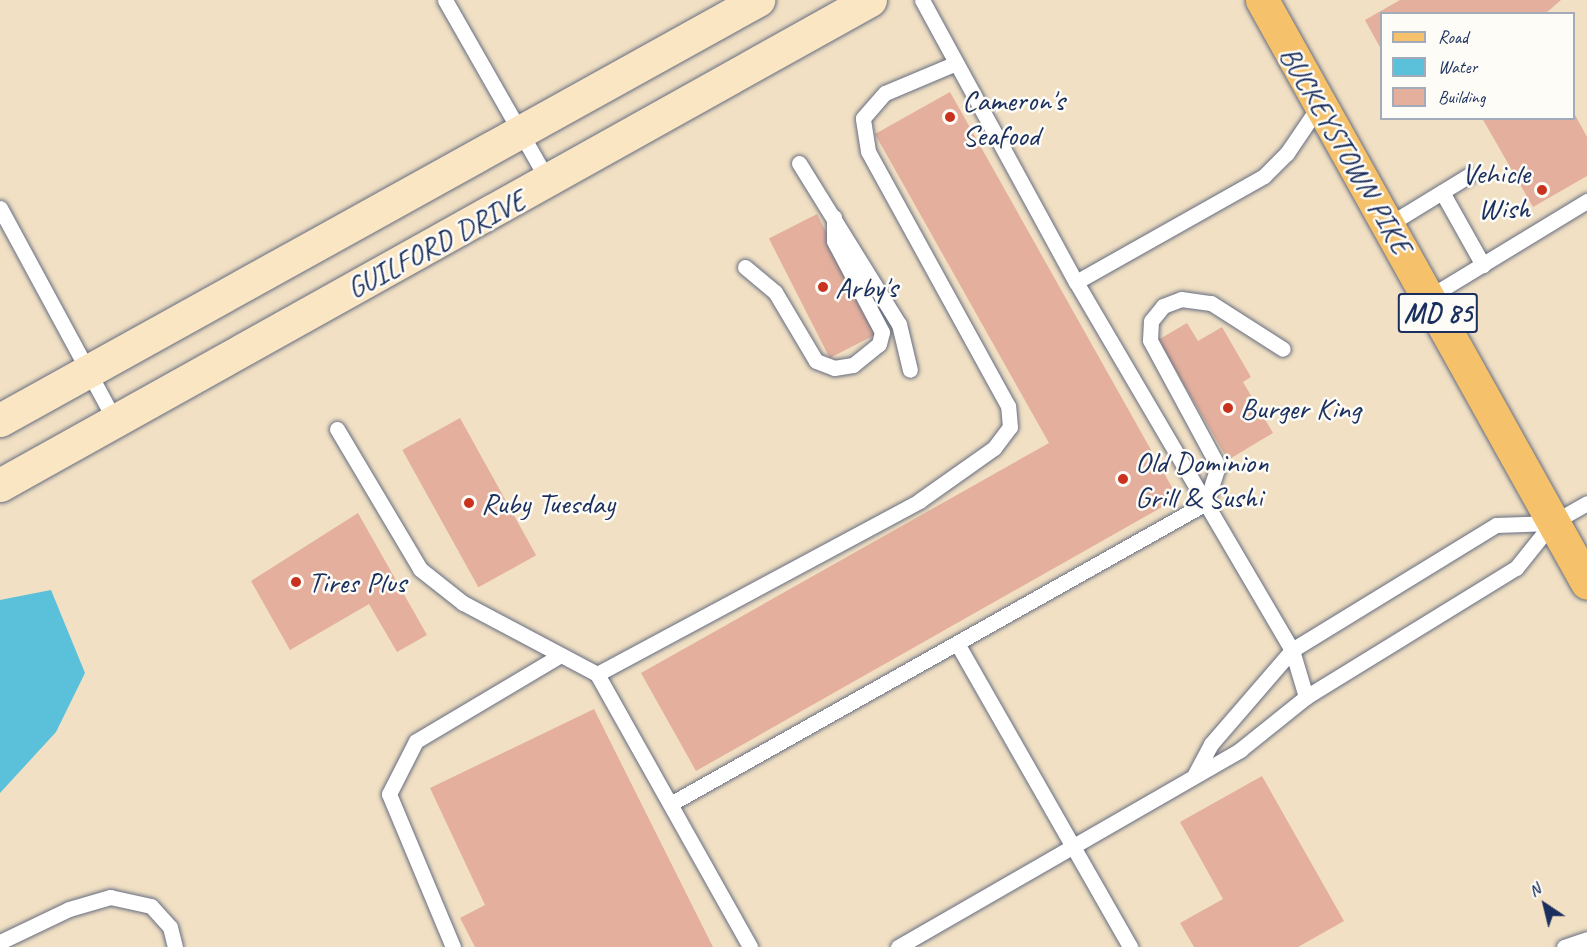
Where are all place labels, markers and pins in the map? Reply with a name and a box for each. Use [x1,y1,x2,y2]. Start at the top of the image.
place label: Cameron's Seafood [962,82,1064,152]
marker: Cameron's Seafood [943,110,957,124]
place label: Vehicle Wish [1462,155,1530,225]
marker: Vehicle Wish [1535,183,1549,197]
place label: Arby's [835,269,898,305]
marker: Arby's [816,280,830,294]
place label: Burger King [1240,390,1361,426]
marker: Burger King [1221,401,1235,415]
place label: Old Dominion Grill & Sushi [1135,444,1268,514]
marker: Old Dominion Grill & Sushi [1116,472,1130,486]
place label: Ruby Tuesday [481,485,614,521]
marker: Ruby Tuesday [462,496,476,510]
place label: Tires Plus [308,564,406,600]
marker: Tires Plus [289,575,303,589]

